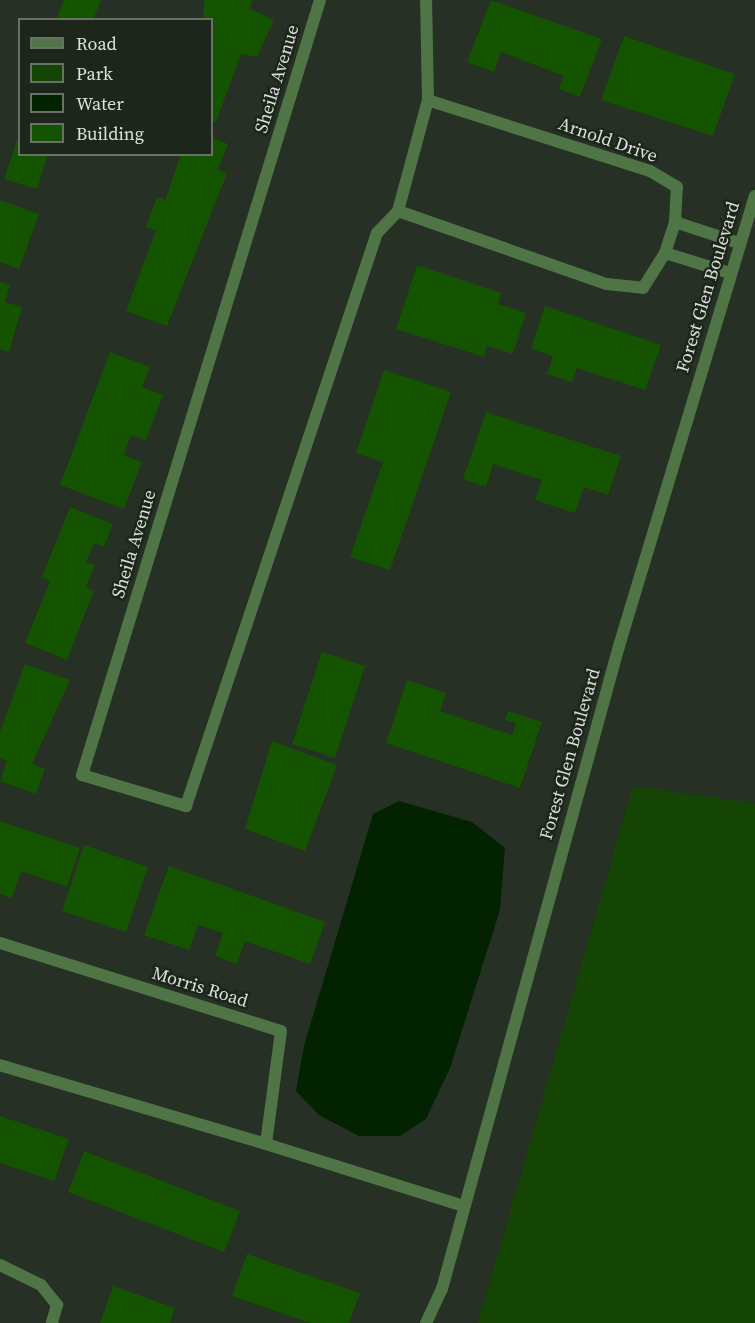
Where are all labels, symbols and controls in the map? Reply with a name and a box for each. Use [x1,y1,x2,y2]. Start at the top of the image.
legend [18,18,213,156]
street label: Sheila Avenue [250,22,304,136]
text: Road [76,31,117,56]
text: Park [76,61,113,86]
text: Water [76,91,124,116]
street label: Arnold Drive [556,113,660,167]
text: Building [76,121,144,146]
street label: Forest Glen Boulevard [672,199,744,375]
street label: Sheila Avenue [107,487,161,601]
street label: Forest Glen Boulevard [535,666,605,842]
street label: Morris Road [149,962,251,1012]

